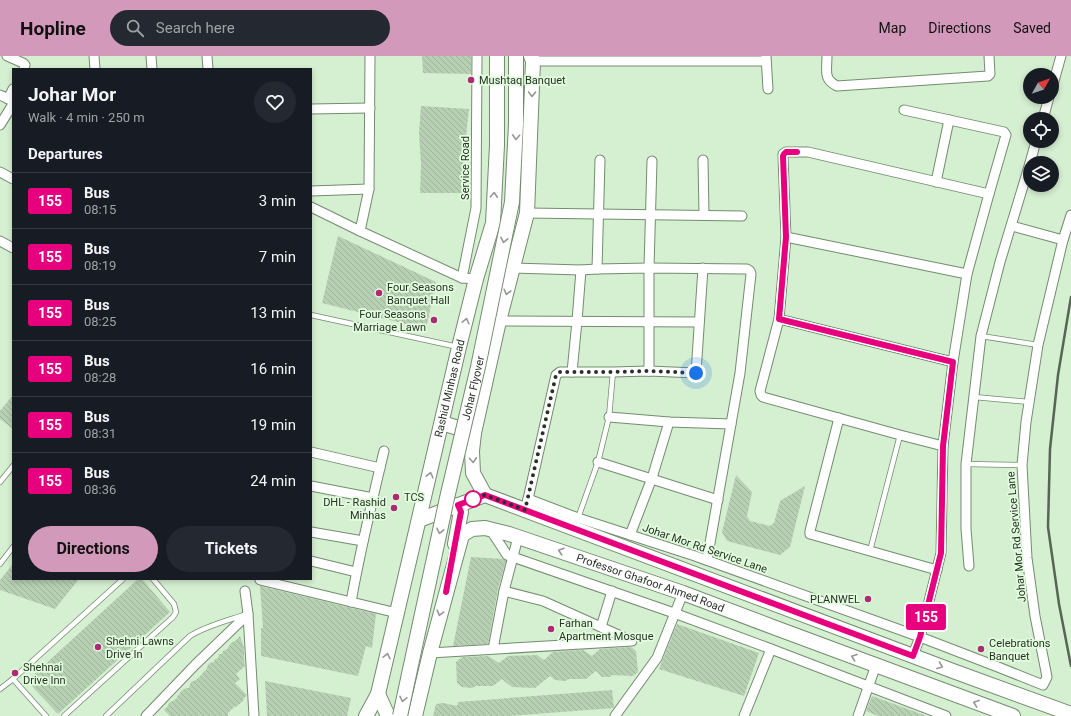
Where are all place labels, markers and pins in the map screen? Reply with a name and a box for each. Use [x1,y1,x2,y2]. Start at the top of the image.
place label: Mushtaq Banquet [479,74,566,87]
marker: Mushtaq Banquet [466,75,476,85]
place label: Four Seasons Banquet Hall [387,281,454,307]
marker: Four Seasons Banquet Hall [374,288,384,298]
place label: Four Seasons Marriage Lawn [353,308,426,334]
marker: Four Seasons Marriage Lawn [429,315,439,325]
unlabelled marker [464,490,482,508]
place label: TCS [404,491,425,504]
marker: TCS [391,492,401,502]
place label: DHL - Rashid Minhas [323,496,386,522]
marker: DHL - Rashid Minhas [389,503,399,513]
place label: PLANWEL [810,593,860,606]
marker: PLANWEL [863,594,873,604]
place label: Farhan Apartment Mosque [559,617,654,643]
marker: Farhan Apartment Mosque [546,624,556,634]
place label: Shehni Lawns Drive In [106,635,174,661]
place label: Celebrations Banquet [989,637,1051,663]
marker: Shehni Lawns Drive In [93,642,103,652]
marker: Celebrations Banquet [976,644,986,654]
place label: Shehnai Drive Inn [23,661,66,687]
marker: Shehnai Drive Inn [10,668,20,678]

